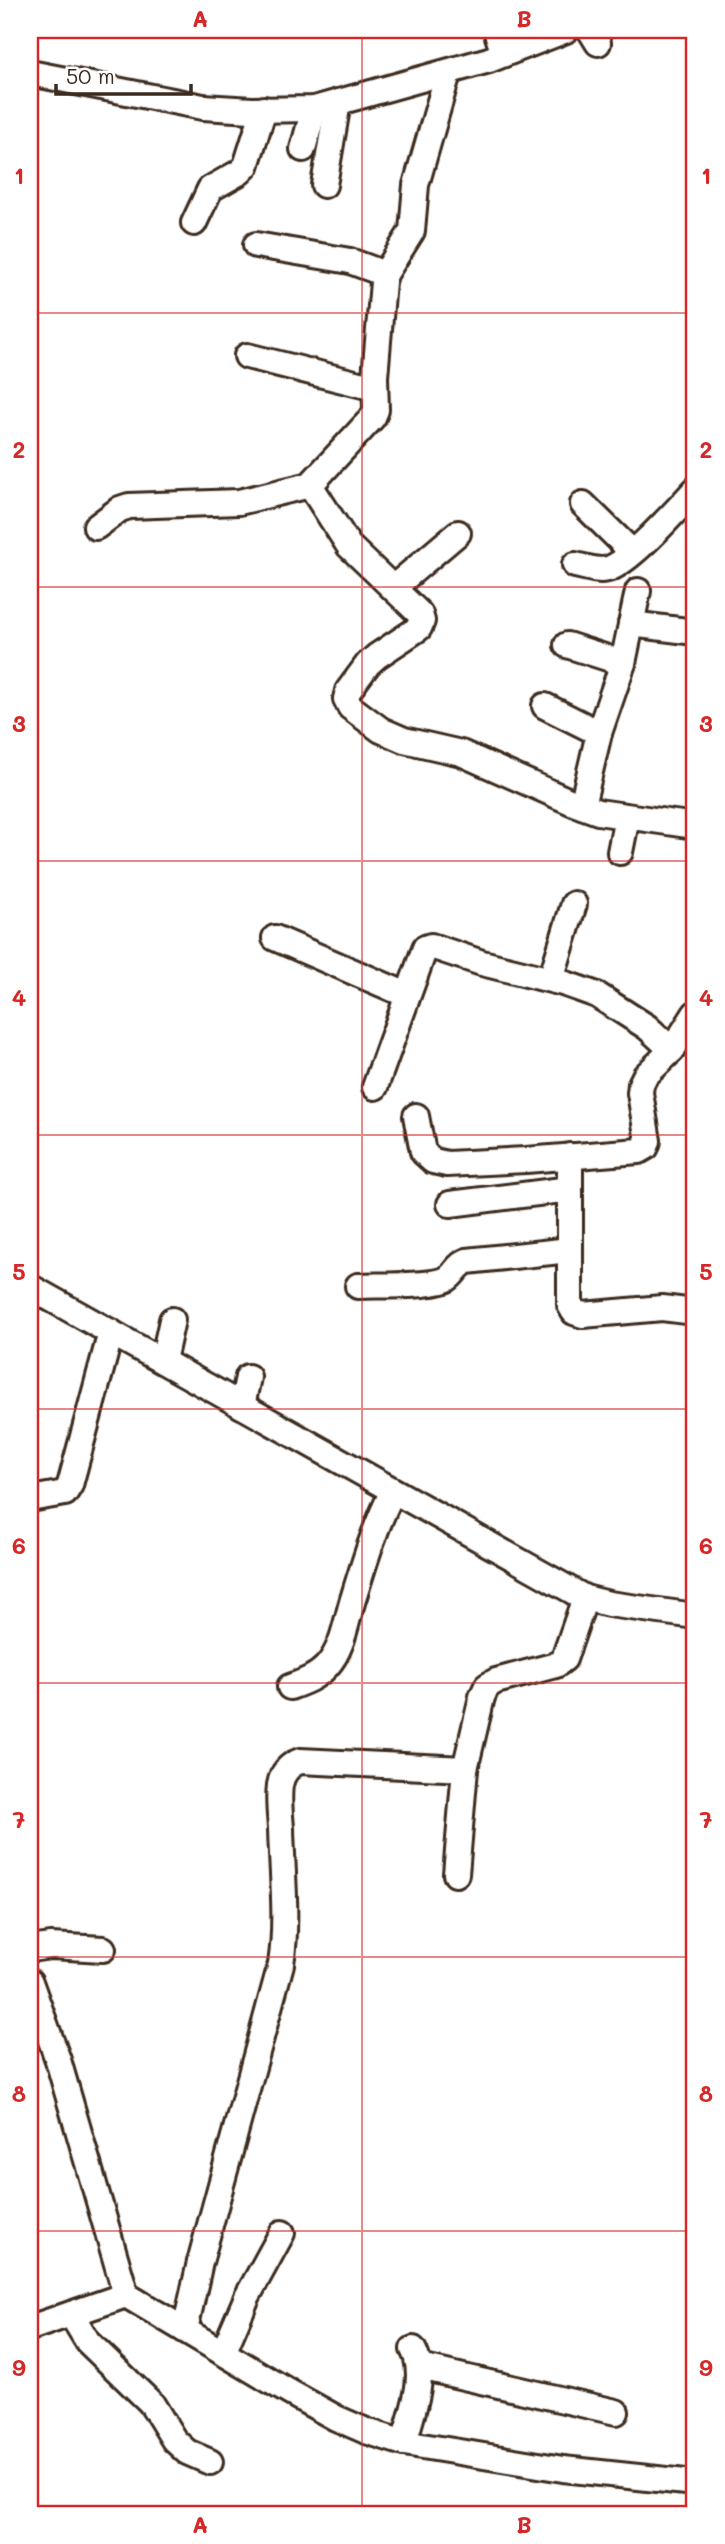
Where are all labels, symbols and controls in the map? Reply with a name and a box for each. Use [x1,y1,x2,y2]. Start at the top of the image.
text: A [192,3,208,33]
text: B [516,3,532,33]
scale bar [56,52,191,96]
text: 50 m [66,62,115,89]
text: 1 [14,160,24,190]
text: 1 [701,160,711,190]
text: 2 [13,434,25,464]
text: 2 [700,434,712,464]
text: 3 [12,708,26,738]
text: 3 [699,708,713,738]
text: 4 [12,982,26,1012]
text: 4 [699,982,713,1012]
text: 5 [12,1256,26,1286]
text: 5 [699,1256,713,1286]
text: 6 [12,1530,26,1560]
text: 6 [699,1530,713,1560]
text: 7 [13,1804,26,1834]
text: 7 [700,1804,713,1834]
text: 8 [12,2078,26,2108]
text: 8 [699,2078,713,2108]
text: 9 [12,2352,26,2382]
text: 9 [699,2352,713,2382]
text: A [192,2509,208,2539]
text: B [516,2509,532,2539]

